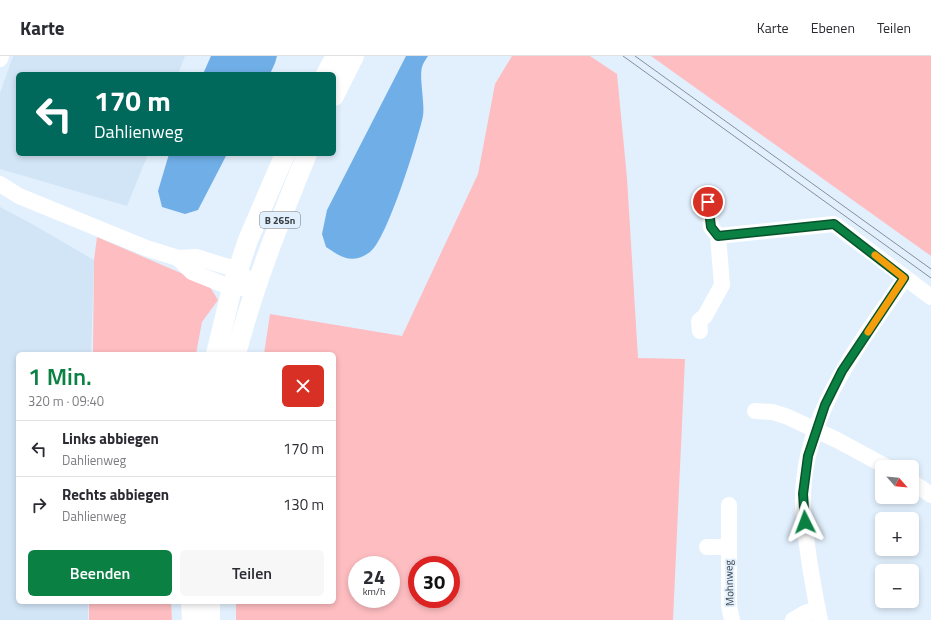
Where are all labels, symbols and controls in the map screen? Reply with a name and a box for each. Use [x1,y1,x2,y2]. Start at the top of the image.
text: Karte [20,13,65,42]
text: Karte [757,17,789,38]
text: Ebenen [811,17,855,38]
text: Teilen [877,17,911,38]
text: 170 m [94,79,171,122]
icon: left [28,88,80,140]
text: Dahlienweg [94,118,183,145]
pin [691,185,725,219]
icon: arrive [697,191,719,213]
road number: B 265n [260,212,300,228]
text: 1 Min. [28,358,92,394]
button: close [282,365,324,407]
text: 320 m · 09:40 [28,391,104,411]
text: Links abbiegen [62,427,159,450]
text: 170 m [283,437,324,460]
icon: left [28,438,50,460]
text: Dahlienweg [62,450,126,470]
north arrow [875,460,919,504]
map controls [875,460,919,608]
text: Rechts abbiegen [62,483,169,506]
text: 130 m [283,493,324,516]
icon: right [28,494,50,516]
position arrow [784,501,826,543]
text: Dahlienweg [62,506,126,526]
button: + [875,512,919,556]
button: Beenden [28,550,172,596]
button: Teilen [180,550,324,596]
speed limit sign: 30 [408,556,460,608]
street label: Mohnweg [720,559,738,606]
text: 24 [363,561,385,592]
button: − [875,564,919,608]
text: km/h [363,584,385,599]

